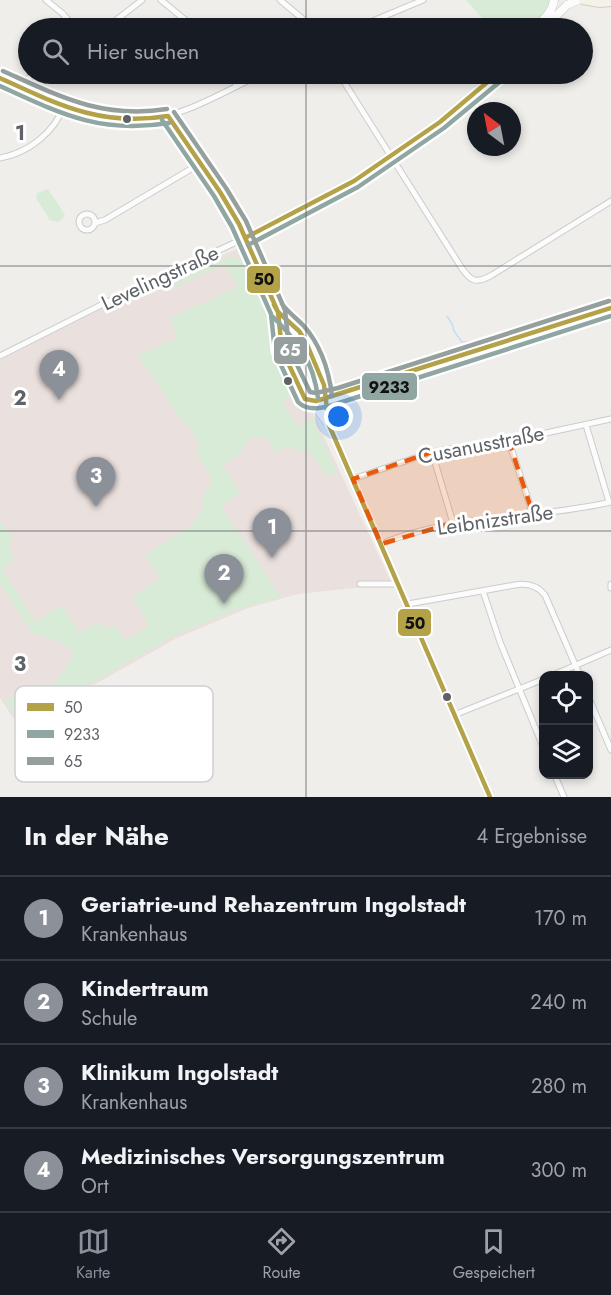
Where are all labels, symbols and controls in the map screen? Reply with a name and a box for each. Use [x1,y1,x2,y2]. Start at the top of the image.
search box [18,18,593,84]
icon: search [39,35,72,68]
text: Hier suchen [87,35,199,67]
north arrow [467,102,521,156]
unlabelled marker [121,113,133,125]
text: 1 [15,119,25,148]
street label: Levelingstraße [96,238,224,318]
line badge: 50 [246,265,281,294]
text: 50 [254,268,274,291]
line badge: 65 [273,336,308,365]
text: 65 [279,339,301,362]
pin: 4 [40,350,78,400]
line badge: 9233 [361,372,418,401]
unlabelled marker [282,375,294,387]
text: 9233 [368,376,410,399]
text: 2 [13,384,27,413]
your location [324,402,353,431]
street label: Cusanusstraße [415,418,547,472]
pin: 3 [76,458,116,507]
street label: Leibnizstraße [435,497,555,543]
pin: 1 [252,508,292,558]
pin: 2 [204,554,244,604]
line badge: 50 [397,608,432,637]
text: 50 [405,612,425,635]
text: 3 [14,650,26,679]
map controls [539,671,593,779]
button: locate [539,671,593,725]
legend [15,686,213,782]
unlabelled marker [441,691,453,703]
text: 50 [64,696,83,719]
text: 9233 [64,723,100,746]
button: layers [539,725,593,779]
text: 65 [64,750,82,773]
text: In der Nähe [24,817,169,855]
text: 4 Ergebnisse [477,822,587,851]
text: Geriatrie-und Rehazentrum Ingolstadt [81,888,466,920]
text: 1 [38,904,49,933]
text: 170 m [534,904,587,933]
text: Krankenhaus [81,920,187,949]
text: Kindertraum [81,972,209,1004]
text: 2 [37,988,50,1017]
text: 240 m [530,988,587,1017]
text: Schule [81,1004,137,1033]
text: Klinikum Ingolstadt [81,1056,278,1088]
text: 3 [37,1072,50,1101]
text: 280 m [531,1072,587,1101]
text: Krankenhaus [81,1088,187,1117]
text: Medizinisches Versorgungszentrum [81,1140,445,1172]
text: 4 [37,1156,50,1185]
text: 300 m [530,1156,587,1185]
text: Ort [81,1172,108,1201]
tab: Karte [76,1225,110,1284]
tab: Route [262,1225,301,1284]
tab: Gespeichert [453,1225,535,1284]

